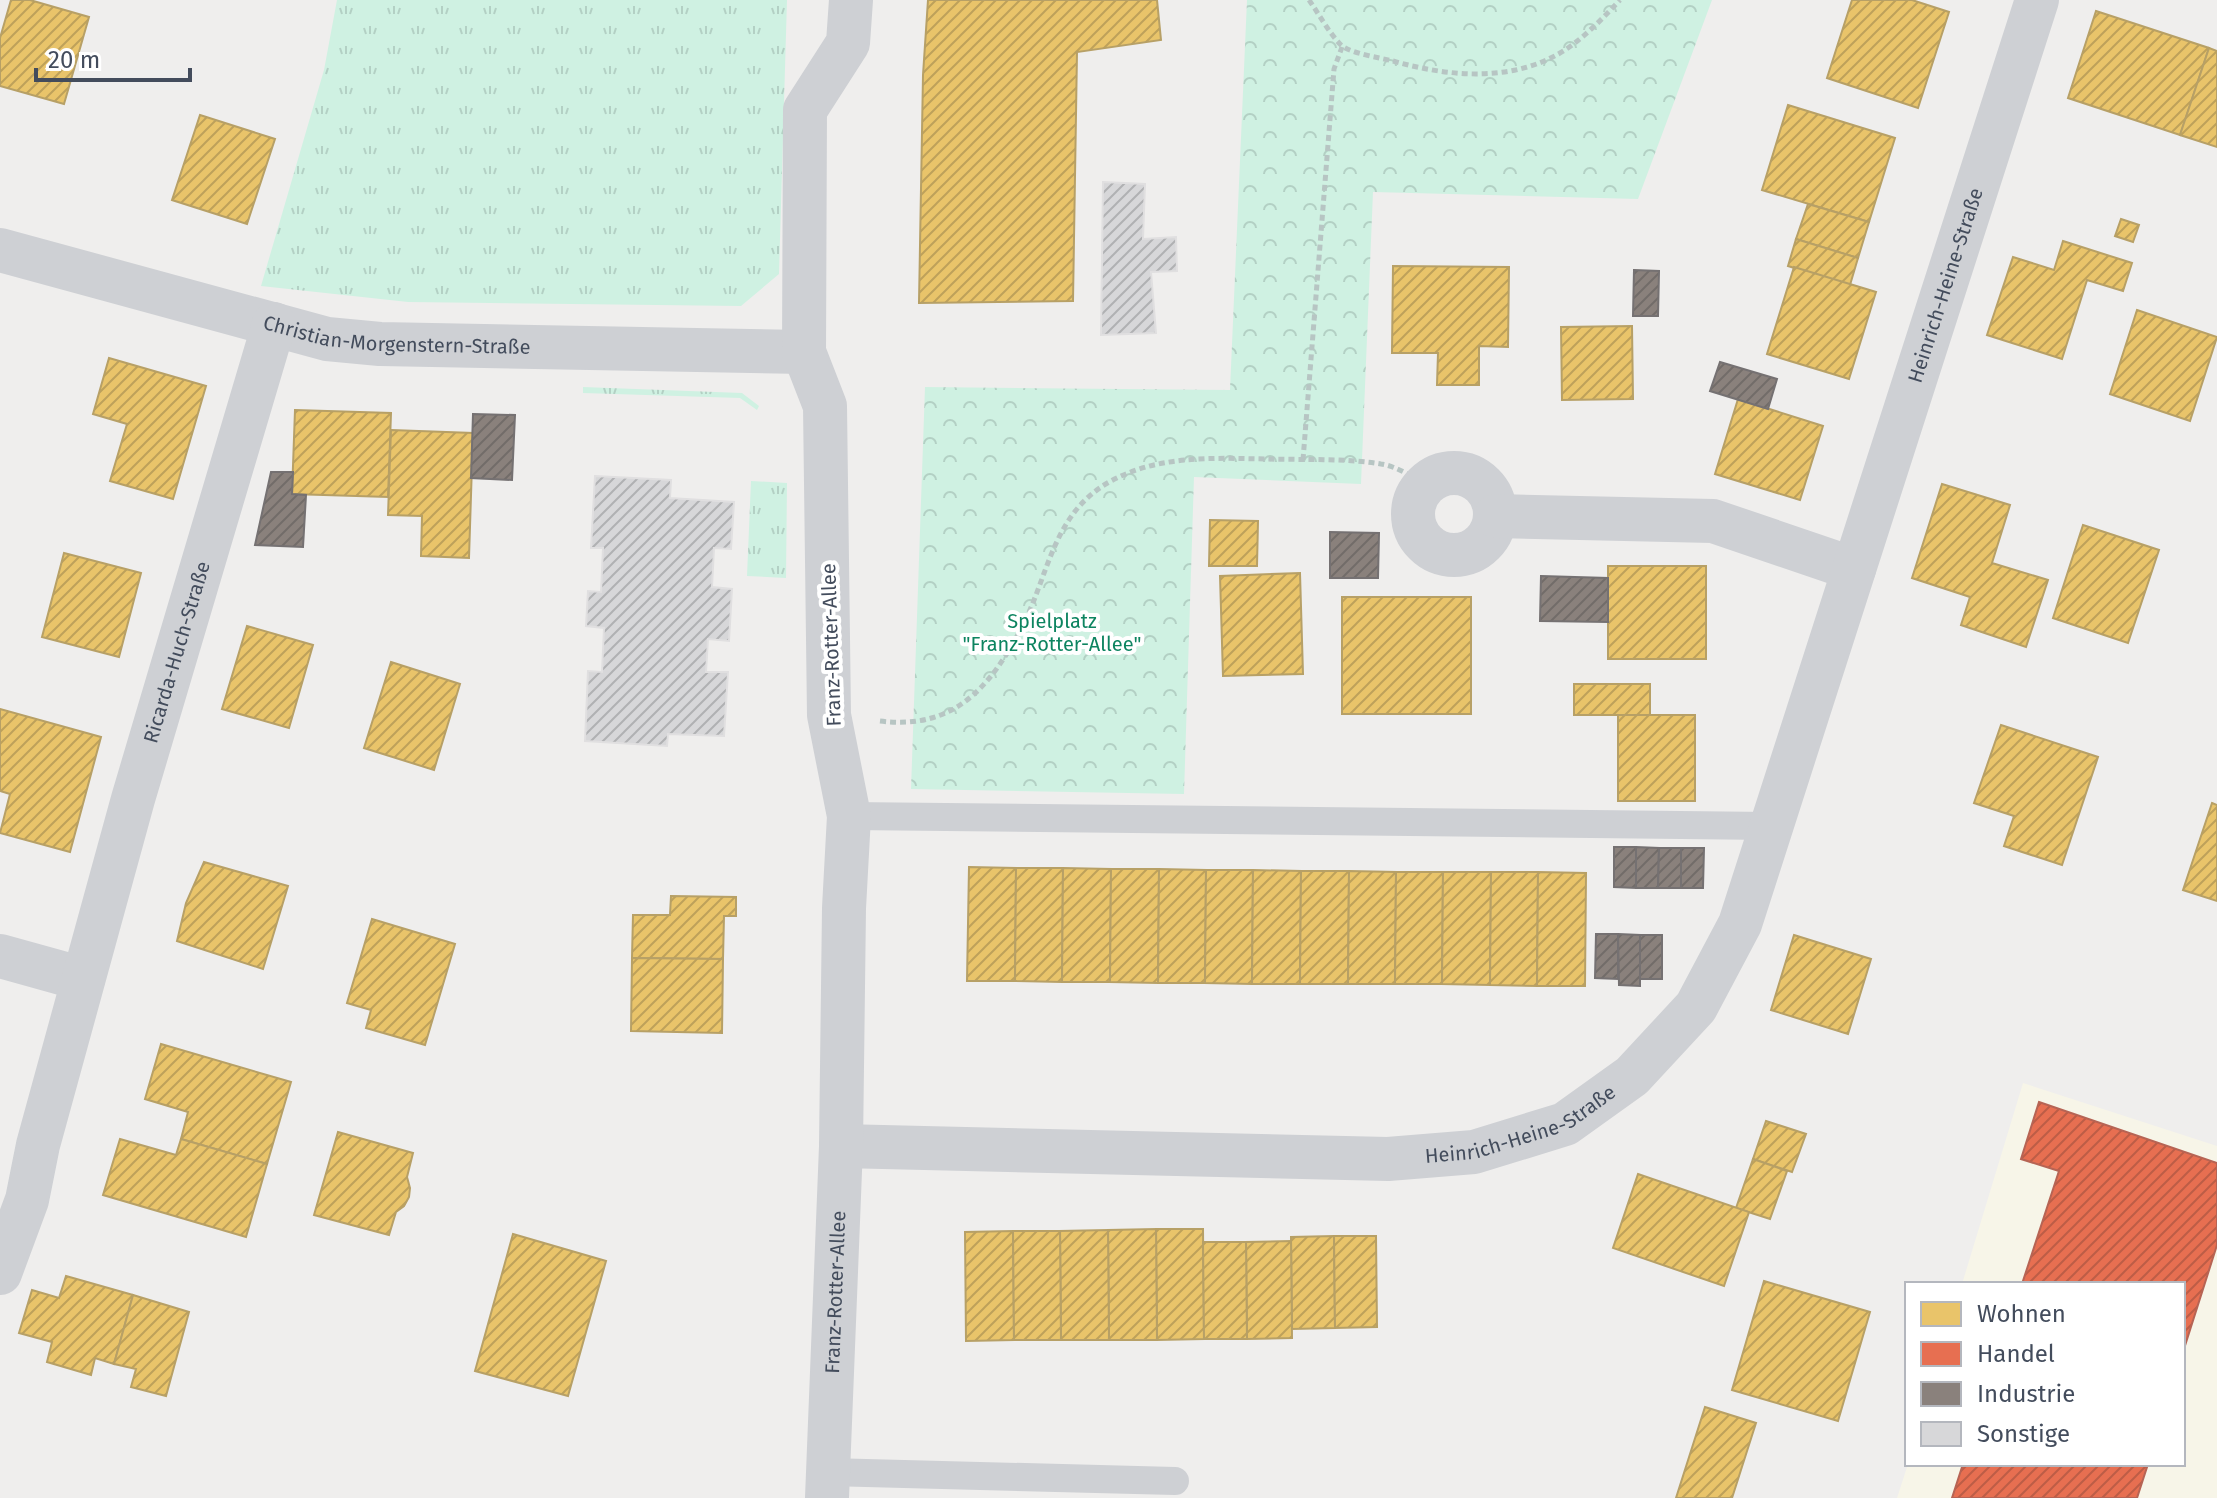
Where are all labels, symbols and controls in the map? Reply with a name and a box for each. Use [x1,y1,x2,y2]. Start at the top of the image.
scale bar [36,32,190,82]
text: 20 m [48,46,100,74]
street label: Heinrich-Heine-Straße [1903,185,1988,386]
street label: Christian-Morgenstern-Straße [261,310,531,359]
street label: Ricarda-Huch-Straße [138,558,215,746]
street label: Franz-Rotter-Allee [816,563,846,727]
park label: Spielplatz "Franz-Rotter-Allee" [963,609,1141,656]
street label: Heinrich-Heine-Straße [1424,1080,1620,1168]
street label: Franz-Rotter-Allee [820,1210,850,1374]
legend [1905,1282,2185,1466]
text: Wohnen [1977,1300,2066,1328]
text: Handel [1977,1340,2055,1368]
text: Industrie [1977,1380,2075,1408]
text: Sonstige [1977,1420,2070,1448]

